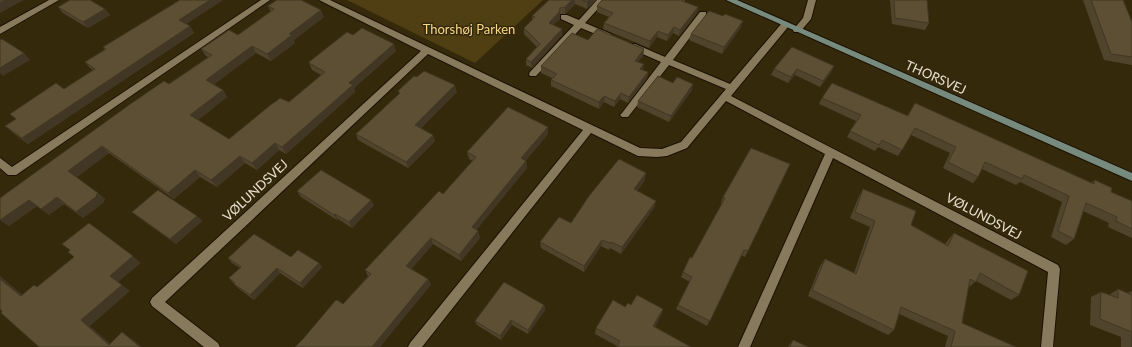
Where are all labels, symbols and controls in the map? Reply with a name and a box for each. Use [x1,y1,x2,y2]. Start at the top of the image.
park label: Thorshøj Parken [423,21,515,37]
street label: THORSVEJ [903,57,969,97]
street label: VØLUNDSVEJ [219,156,291,224]
street label: VØLUNDSVEJ [943,189,1025,243]

